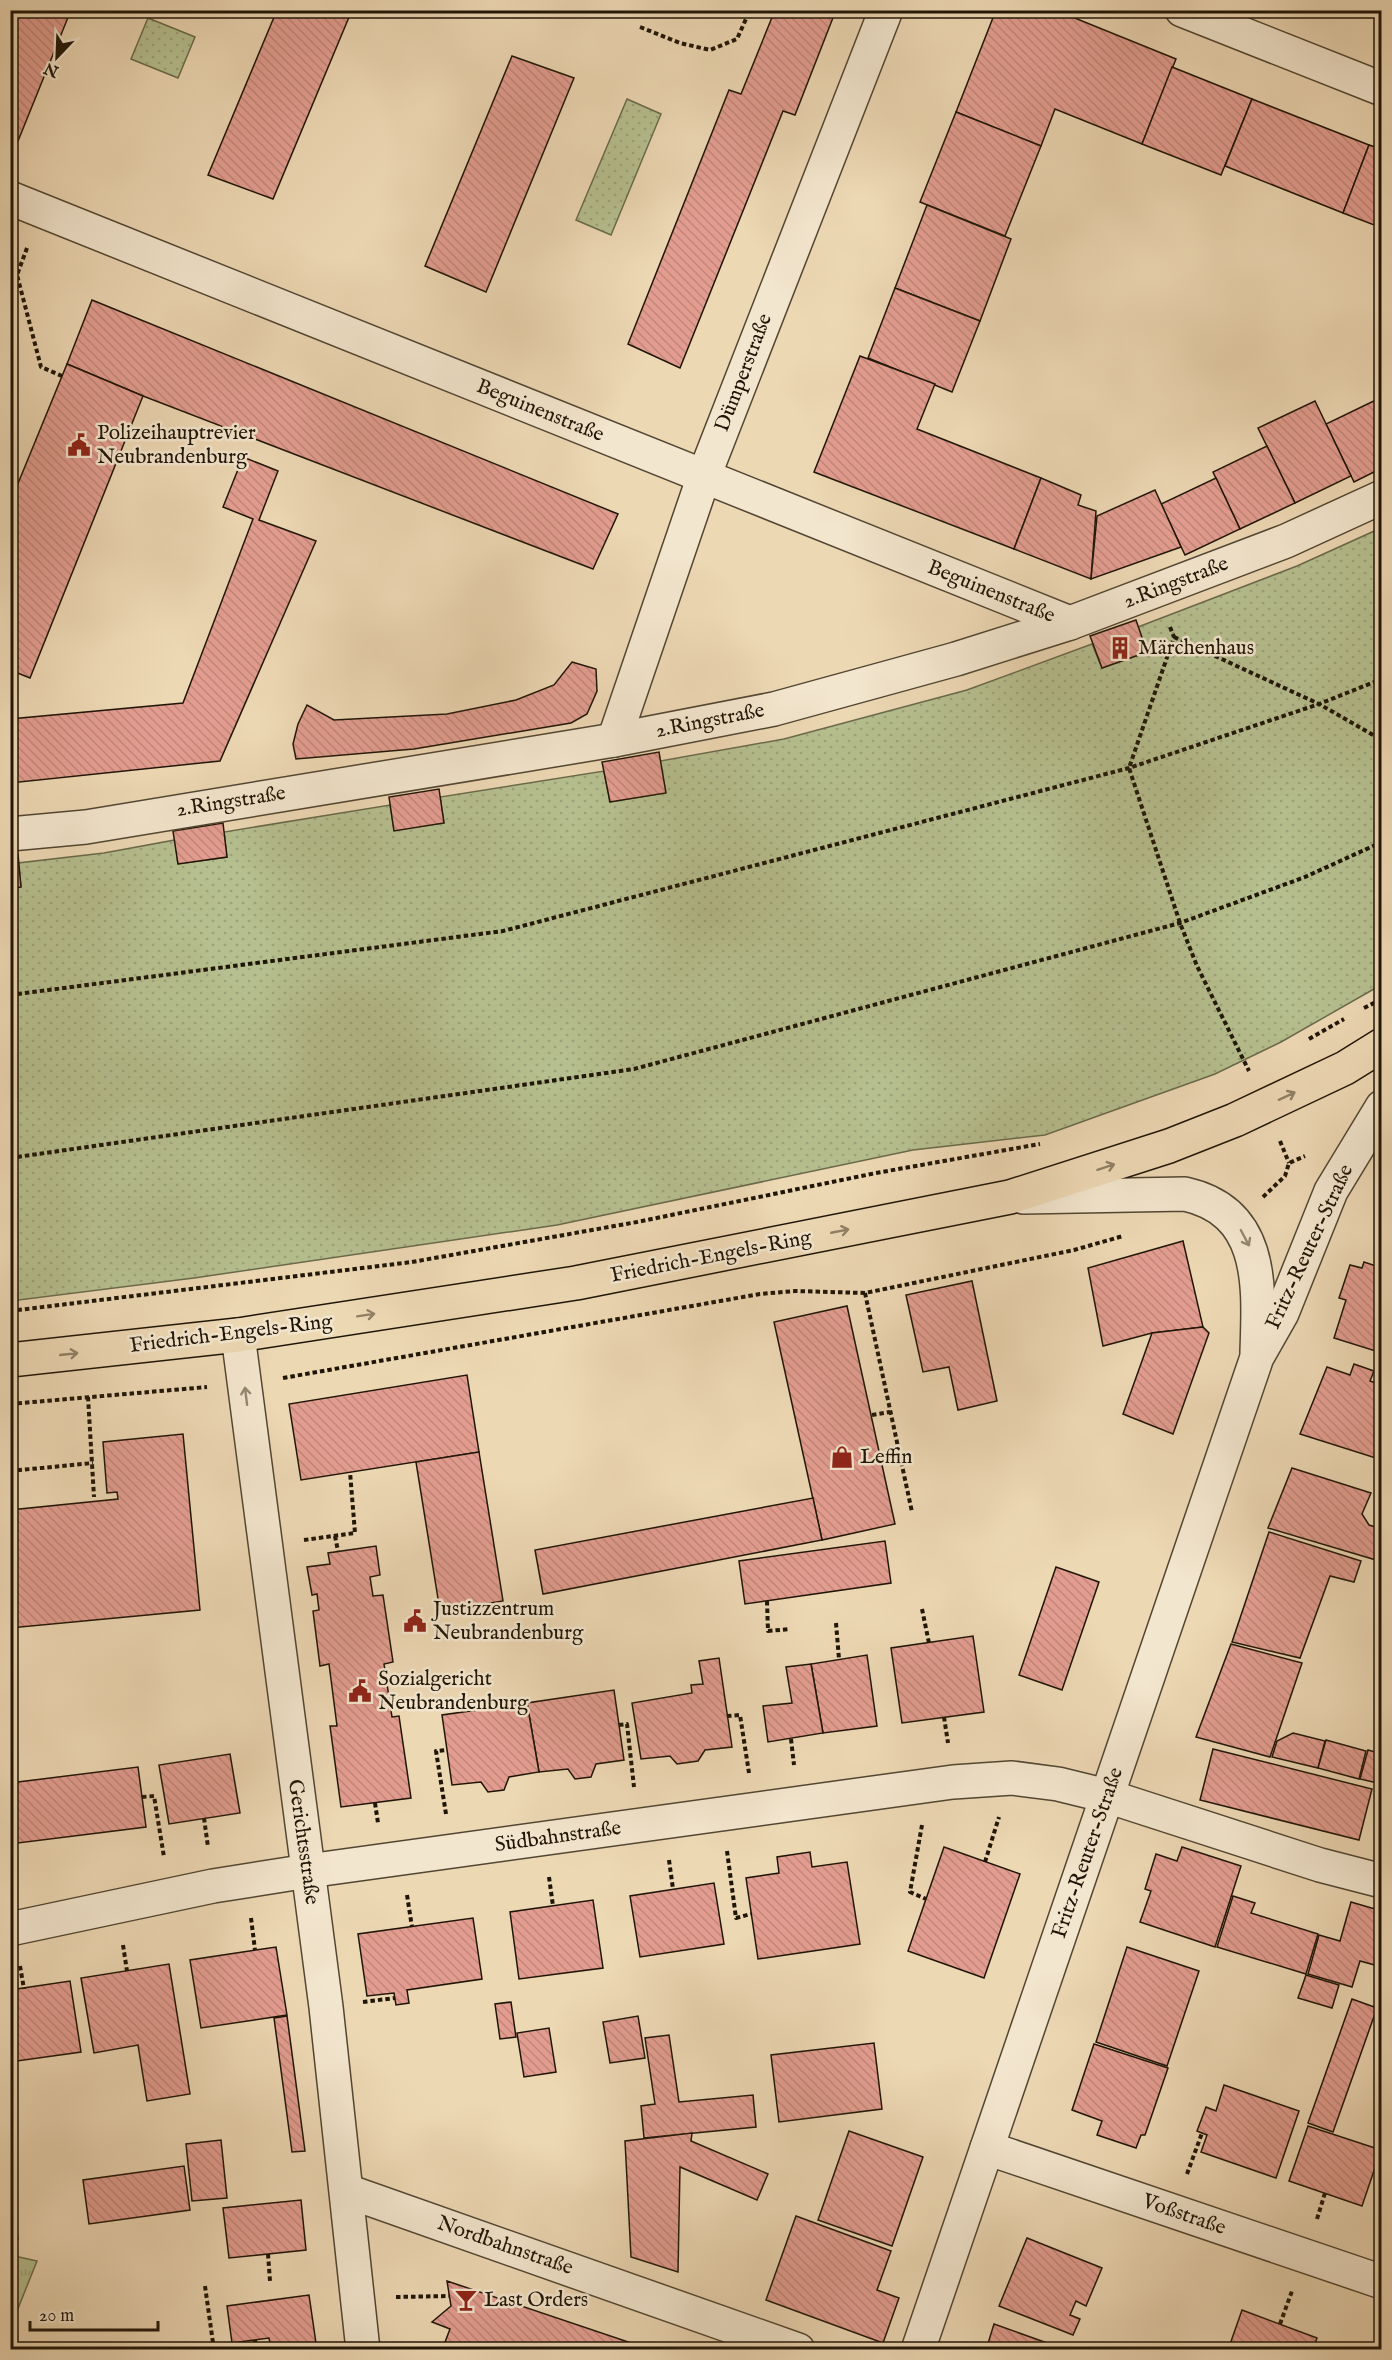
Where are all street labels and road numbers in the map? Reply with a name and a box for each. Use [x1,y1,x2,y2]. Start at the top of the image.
street label: Dümperstraße [709,310,779,436]
street label: Beguinenstraße [472,373,608,449]
street label: 2.Ringstraße [1120,551,1233,615]
street label: Beguinenstraße [923,554,1059,630]
street label: 2.Ringstraße [653,697,767,745]
street label: 2.Ringstraße [174,780,288,824]
street label: Fritz-Reuter-Straße [1260,1160,1360,1334]
street label: Friedrich-Engels-Ring [608,1224,814,1290]
street label: Friedrich-Engels-Ring [128,1308,335,1360]
street label: Fritz-Reuter-Straße [1046,1764,1130,1942]
street label: Gerichtsstraße [281,1778,325,1907]
street label: Südbahnstraße [493,1815,623,1859]
street label: Voßstraße [1138,2188,1230,2242]
street label: Nordbahnstraße [433,2210,577,2282]

